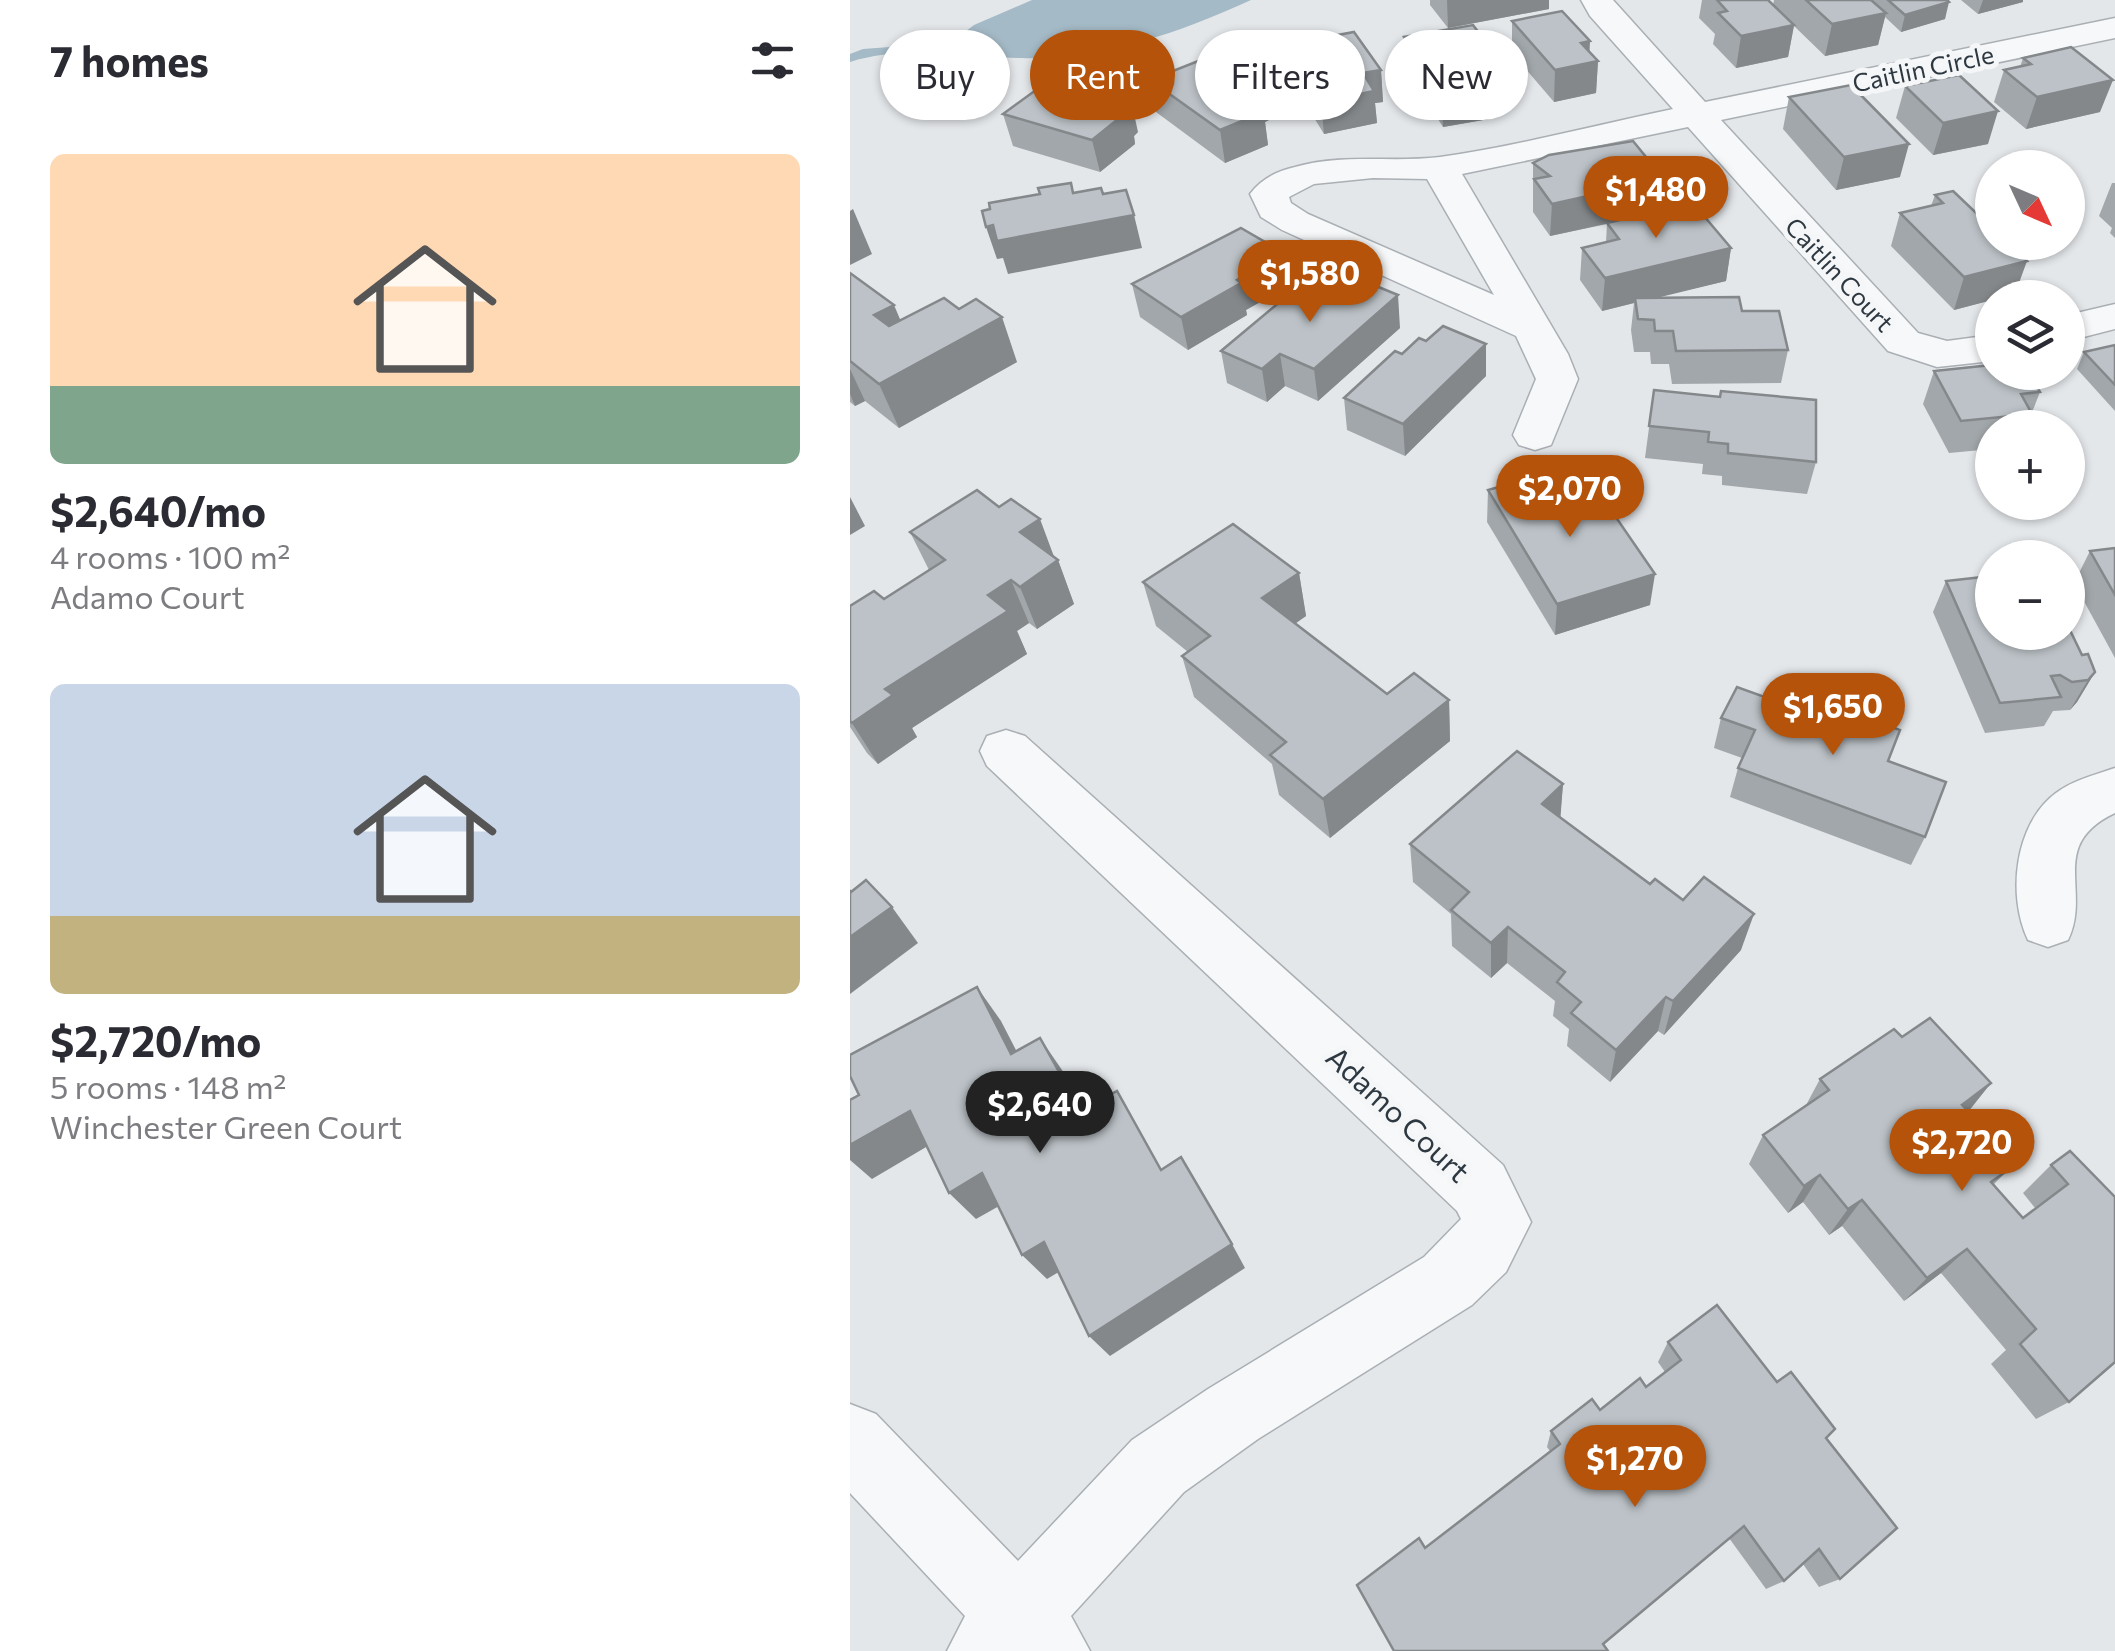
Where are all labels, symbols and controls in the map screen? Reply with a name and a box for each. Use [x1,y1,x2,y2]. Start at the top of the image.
chip: Buy [880,30,1010,120]
chip: Rent [1030,30,1175,120]
chip: Filters [1195,30,1365,120]
chip: New [1385,30,1528,120]
icon: filters [745,33,800,88]
text: 7 homes [50,34,209,86]
street label: Caitlin Circle [1850,38,1996,98]
north arrow [1975,150,2085,260]
map controls [1975,150,2085,650]
pin: $1,480 [1575,156,1737,241]
text: $1,480 [1605,168,1707,208]
street label: Caitlin Court [1780,211,1900,337]
icon: home [335,219,515,399]
pin: $1,580 [1229,240,1391,325]
text: $1,580 [1260,252,1360,292]
button: layers [1975,280,2085,390]
button: + [1975,410,2085,520]
pin: $2,070 [1489,455,1651,540]
text: $2,070 [1518,467,1622,507]
text: $2,640/mo [50,484,266,536]
text: 4 rooms · 100 m² [50,536,290,576]
button: − [1975,540,2085,650]
text: Adamo Court [50,576,245,616]
pin: $1,650 [1752,673,1914,758]
text: $1,650 [1783,685,1883,725]
icon: home [335,749,515,929]
text: $2,720/mo [50,1014,261,1066]
street label: Adamo Court [1320,1037,1478,1189]
text: 5 rooms · 148 m² [50,1066,287,1106]
pin: $2,640 [959,1071,1121,1156]
text: $2,640 [988,1083,1092,1123]
text: Winchester Green Court [50,1106,402,1146]
pin: $2,720 [1881,1109,2043,1194]
text: $2,720 [1911,1121,2013,1161]
pin: $1,270 [1554,1425,1716,1510]
text: $1,270 [1586,1437,1684,1477]

